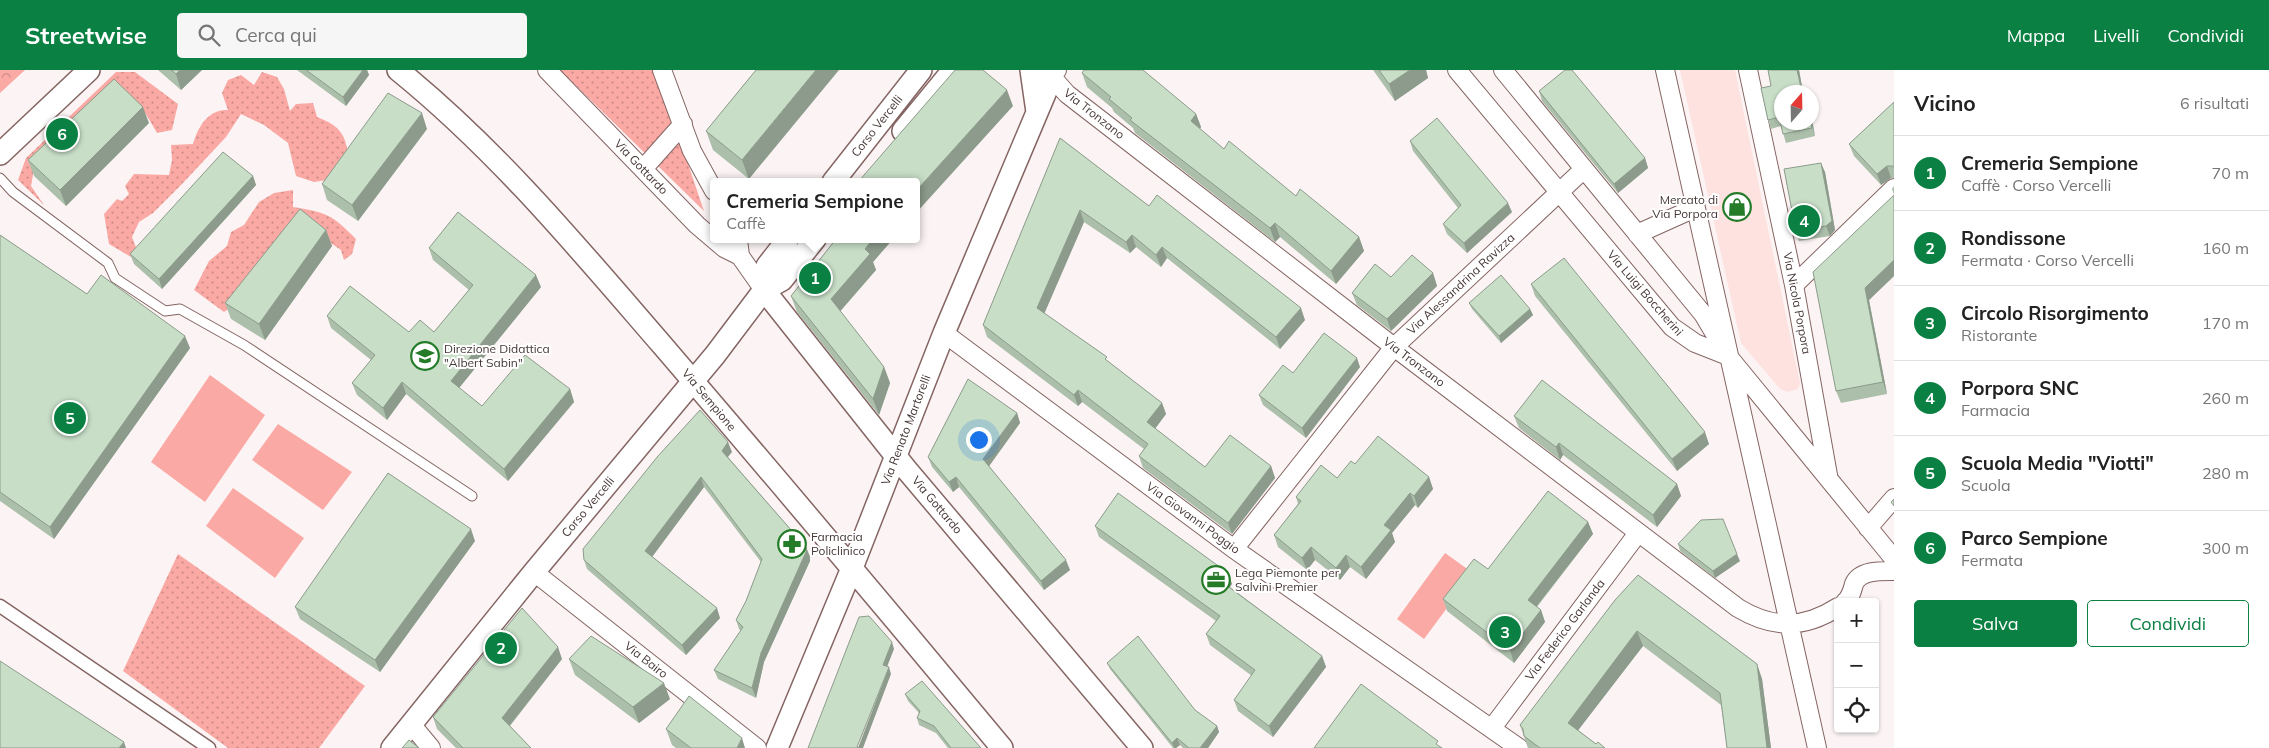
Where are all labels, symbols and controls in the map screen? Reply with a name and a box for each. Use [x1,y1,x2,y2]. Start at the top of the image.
search box [177,13,527,58]
text: Streetwise [25,20,147,50]
icon: search [195,21,223,49]
text: Cerca qui [235,23,317,47]
text: Mappa [2007,24,2065,47]
text: Livelli [2093,24,2139,47]
text: Condividi [2167,24,2244,47]
street label: Via Tronzano [1061,85,1128,142]
north arrow [1774,85,1819,130]
text: Vicino [1914,90,1976,116]
street label: Corso Vercelli [848,92,905,160]
text: 6 risultati [2180,93,2249,113]
pin: 6 [46,115,78,153]
street label: Via Gottardo [611,136,671,197]
text: Cremeria Sempione [1961,151,2138,175]
text: 1 [1925,163,1935,183]
text: 70 m [2212,163,2249,183]
text: Caffè · Corso Vercelli [1961,175,2111,195]
popup [710,178,920,243]
text: Cremeria Sempione [726,189,904,213]
place label: Mercato di Via Porpora [1652,192,1718,221]
shop icon: Mercato di Via Porpora [1722,192,1752,222]
pin: 4 [1788,202,1820,240]
text: Caffè [726,213,766,233]
text: Rondissone [1961,226,2066,250]
street label: Via Alessandrina Ravizza [1404,230,1518,338]
text: 2 [1925,238,1935,258]
text: 160 m [2202,238,2249,258]
street label: Via Luigi Boccherini [1604,247,1687,339]
text: Fermata · Corso Vercelli [1961,250,2134,270]
street label: Via Nicola Porpora [1780,251,1815,355]
pin: 1 [799,259,831,297]
text: Circolo Risorgimento [1961,301,2149,325]
text: 3 [1925,313,1935,333]
text: 170 m [2202,313,2249,333]
text: Ristorante [1961,325,2037,345]
street label: Via Tronzano [1381,334,1448,390]
school or university icon: Direzione Didattica "Albert Sabin" [410,341,440,371]
place label: Direzione Didattica "Albert Sabin" [444,341,550,370]
street label: Via Sempione [679,366,740,434]
street label: Via Renato Martorelli [878,372,934,487]
text: Porpora SNC [1961,376,2079,400]
text: 4 [1925,388,1935,408]
text: 260 m [2202,388,2249,408]
pin: 5 [54,399,86,437]
text: Farmacia [1961,400,2030,420]
your location [966,427,992,453]
text: Scuola Media "Viotti" [1961,451,2154,475]
text: 5 [1925,463,1935,483]
text: 280 m [2202,463,2249,483]
street label: Corso Vercelli [558,473,617,540]
street label: Via Gottardo [909,473,966,537]
text: Scuola [1961,475,2011,495]
street label: Via Giovanni Poggio [1144,479,1243,557]
text: Parco Sempione [1961,526,2108,550]
pharmacy icon: Farmacia Policlinico [777,529,807,559]
place label: Farmacia Policlinico [811,529,865,558]
text: 6 [1925,538,1935,558]
text: 300 m [2202,538,2249,558]
text: Fermata [1961,550,2023,570]
office icon: Lega Piemonte per Salvini Premier [1201,565,1231,595]
place label: Lega Piemonte per Salvini Premier [1235,565,1340,594]
street label: Via Federico Garlanda [1522,576,1608,683]
map controls [1834,598,1879,733]
button: + [1834,598,1879,643]
button: Salva [1914,600,2077,647]
button: Condividi [2087,600,2249,647]
pin: 3 [1489,613,1521,651]
pin: 2 [485,629,517,667]
street label: Via Bairo [622,638,671,681]
button: − [1834,643,1879,688]
button: locate [1834,688,1879,733]

